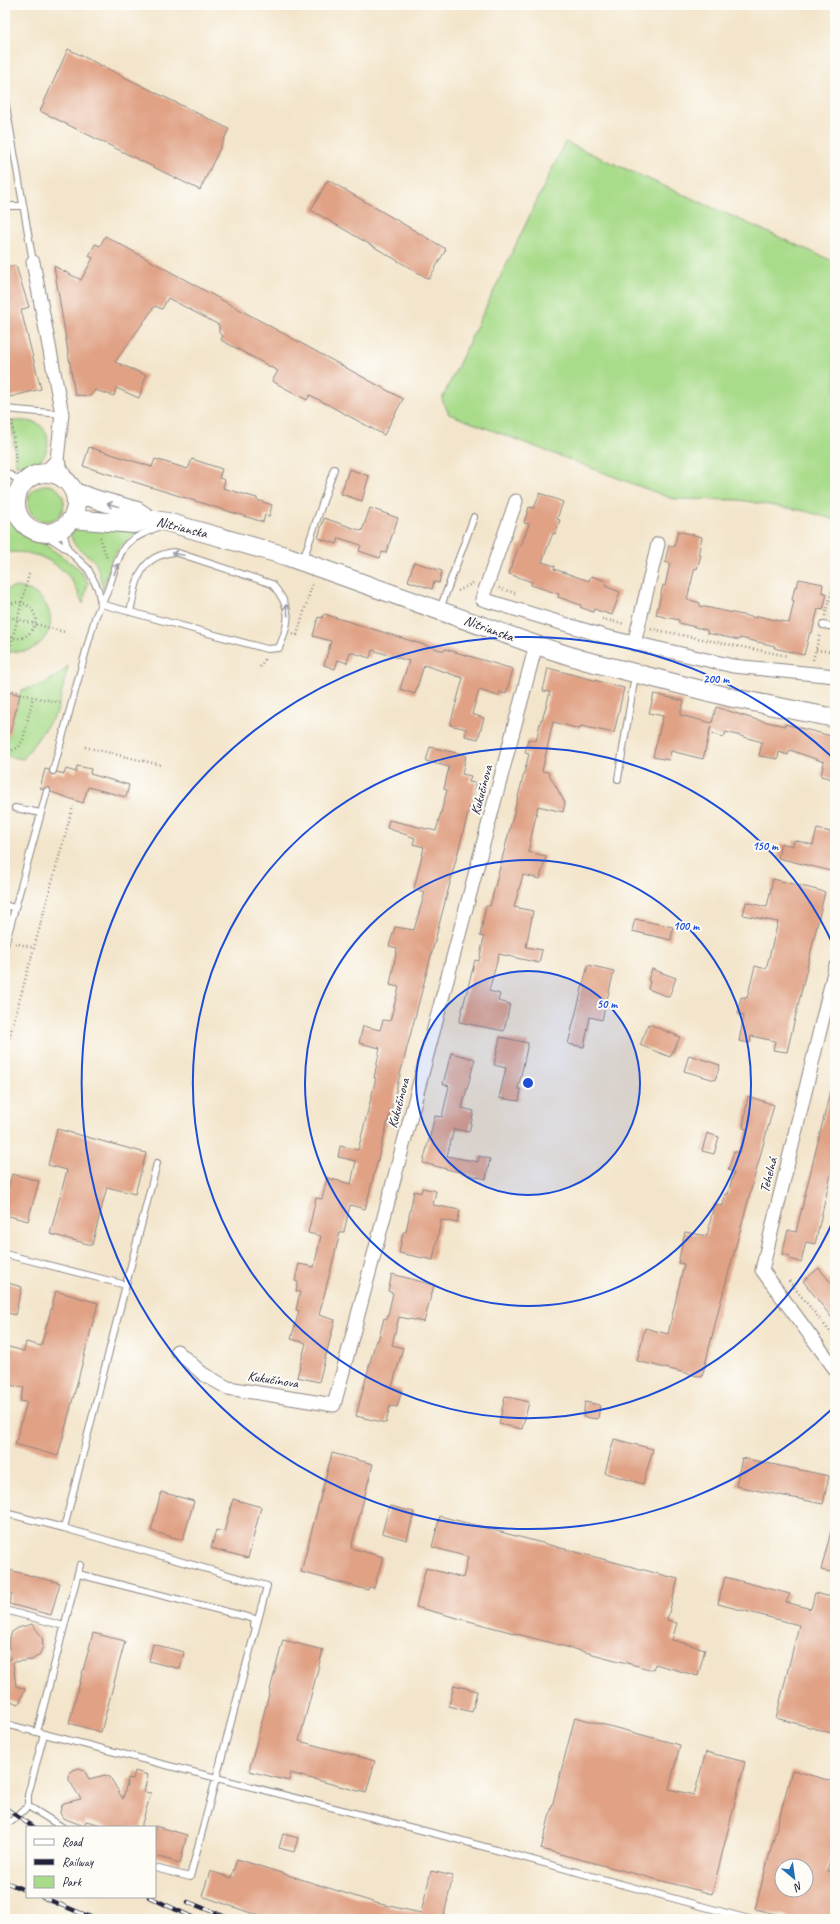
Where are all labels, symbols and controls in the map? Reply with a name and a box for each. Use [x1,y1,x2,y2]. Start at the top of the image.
one-way arrow [107,500,120,508]
street label: Nitrianska [155,513,210,542]
one-way arrow [172,549,185,557]
one-way arrow [113,562,120,575]
one-way arrow [283,604,291,617]
street label: Nitrianska [462,612,517,646]
text: 200 m [703,671,730,687]
street label: Kukučínova [467,762,497,817]
text: 150 m [752,838,779,854]
text: 100 m [673,918,700,934]
text: 50 m [597,996,618,1012]
street label: Kukučínova [384,1075,414,1130]
centre of rings [521,1076,535,1090]
street label: Tehelná [756,1154,781,1194]
street label: Kukučínova [246,1367,301,1392]
legend [26,1826,156,1898]
text: Road [62,1834,84,1850]
text: Railway [62,1854,94,1870]
north arrow [774,1858,814,1898]
text: Park [62,1874,83,1890]
text: N [791,1879,805,1896]

